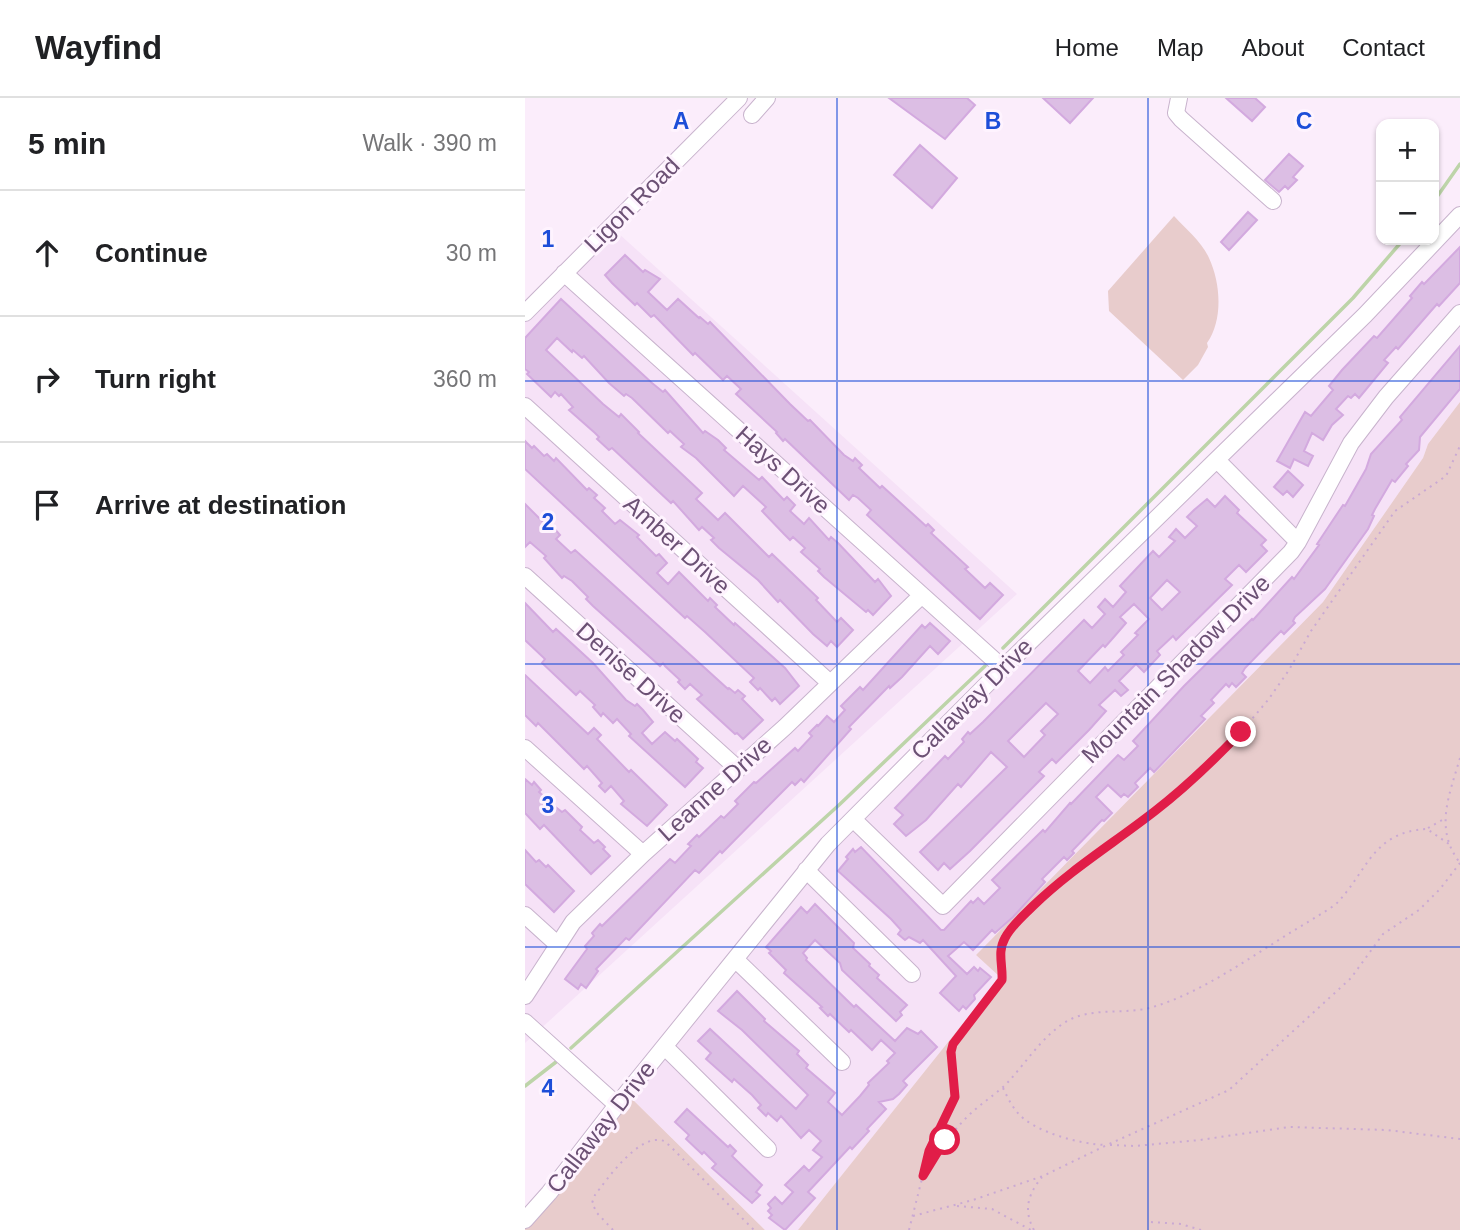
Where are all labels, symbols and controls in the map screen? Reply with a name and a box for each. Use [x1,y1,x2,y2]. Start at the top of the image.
text: Wayfind [35,29,162,66]
text: Home [1055,34,1119,61]
text: Map [1157,34,1204,61]
text: About [1242,34,1304,61]
text: Contact [1342,34,1425,61]
text: A [673,108,689,134]
text: B [985,108,1001,134]
text: C [1296,108,1312,134]
map controls [1376,119,1439,245]
button: + [1376,119,1439,182]
text: 5 min [28,127,106,160]
text: Walk · 390 m [362,130,497,156]
street label: Ligon Road [579,152,685,258]
button: − [1376,182,1439,245]
text: 1 [542,226,555,252]
icon: ahead [28,234,66,272]
text: Continue [95,238,208,268]
text: 30 m [446,240,497,266]
icon: right [28,360,66,398]
text: Turn right [95,364,216,394]
text: 360 m [433,366,497,392]
street label: Hays Drive [731,420,836,519]
icon: arrive [28,486,66,524]
text: Arrive at destination [95,490,346,520]
street label: Amber Drive [619,490,736,599]
text: 2 [542,509,554,535]
street label: Mountain Shadow Drive [1076,569,1275,768]
street label: Denise Drive [571,617,691,729]
street label: Callaway Drive [906,633,1038,765]
route end [1225,716,1256,747]
street label: Leanne Drive [653,731,777,846]
text: 3 [542,792,554,818]
street label: Callaway Drive [541,1055,661,1198]
text: 4 [542,1075,555,1101]
route start [929,1124,960,1155]

